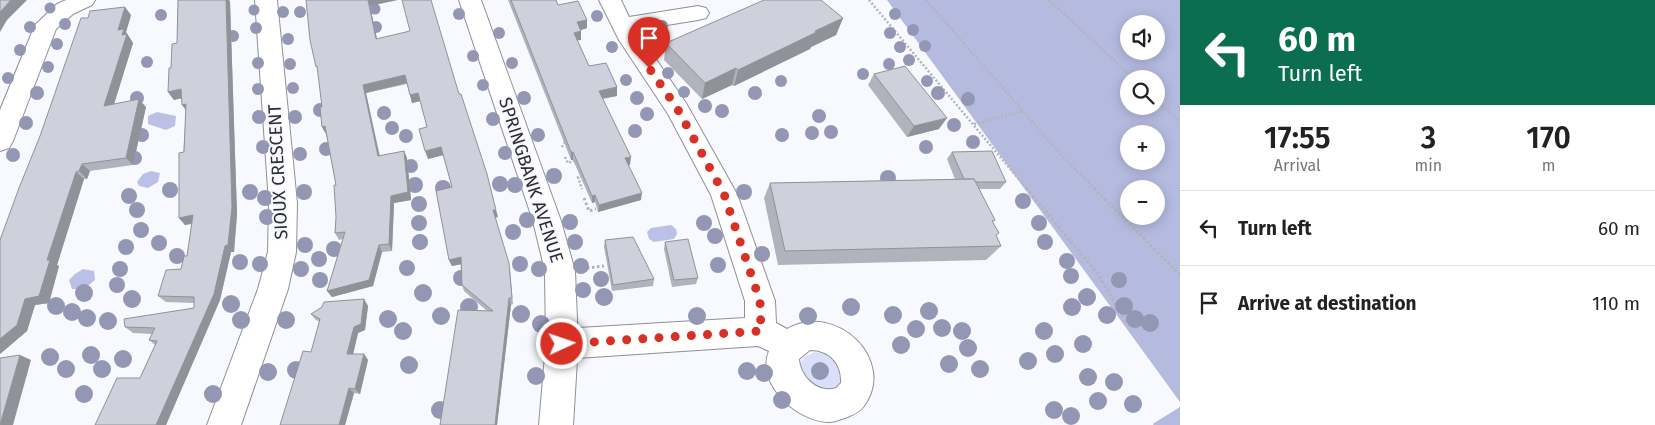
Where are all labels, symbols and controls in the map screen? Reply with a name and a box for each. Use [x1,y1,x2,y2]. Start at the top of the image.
map controls [1120,15,1165,225]
button: sound [1120,15,1165,60]
pin [628,17,670,68]
text: 60 m [1278,18,1356,60]
icon: left [1195,20,1260,85]
icon: arrive [635,24,663,52]
text: Turn left [1278,60,1362,87]
button: search [1120,70,1165,115]
street label: SPRINGBANK AVENUE [494,95,568,265]
street label: SIOUX CRESCENT [263,103,293,240]
text: 17:55 [1264,120,1331,156]
text: 3 [1421,120,1436,156]
text: 170 [1526,120,1571,156]
button: + [1120,125,1165,170]
text: Arrival [1274,156,1321,175]
text: min [1415,156,1442,175]
text: m [1542,156,1555,175]
button: − [1120,180,1165,225]
icon: left [1195,214,1223,242]
text: Turn left [1238,217,1312,240]
text: 60 m [1598,217,1640,240]
icon: arrive [1195,289,1223,317]
text: Arrive at destination [1238,292,1417,315]
text: 110 m [1592,292,1640,315]
position arrow [535,317,587,369]

